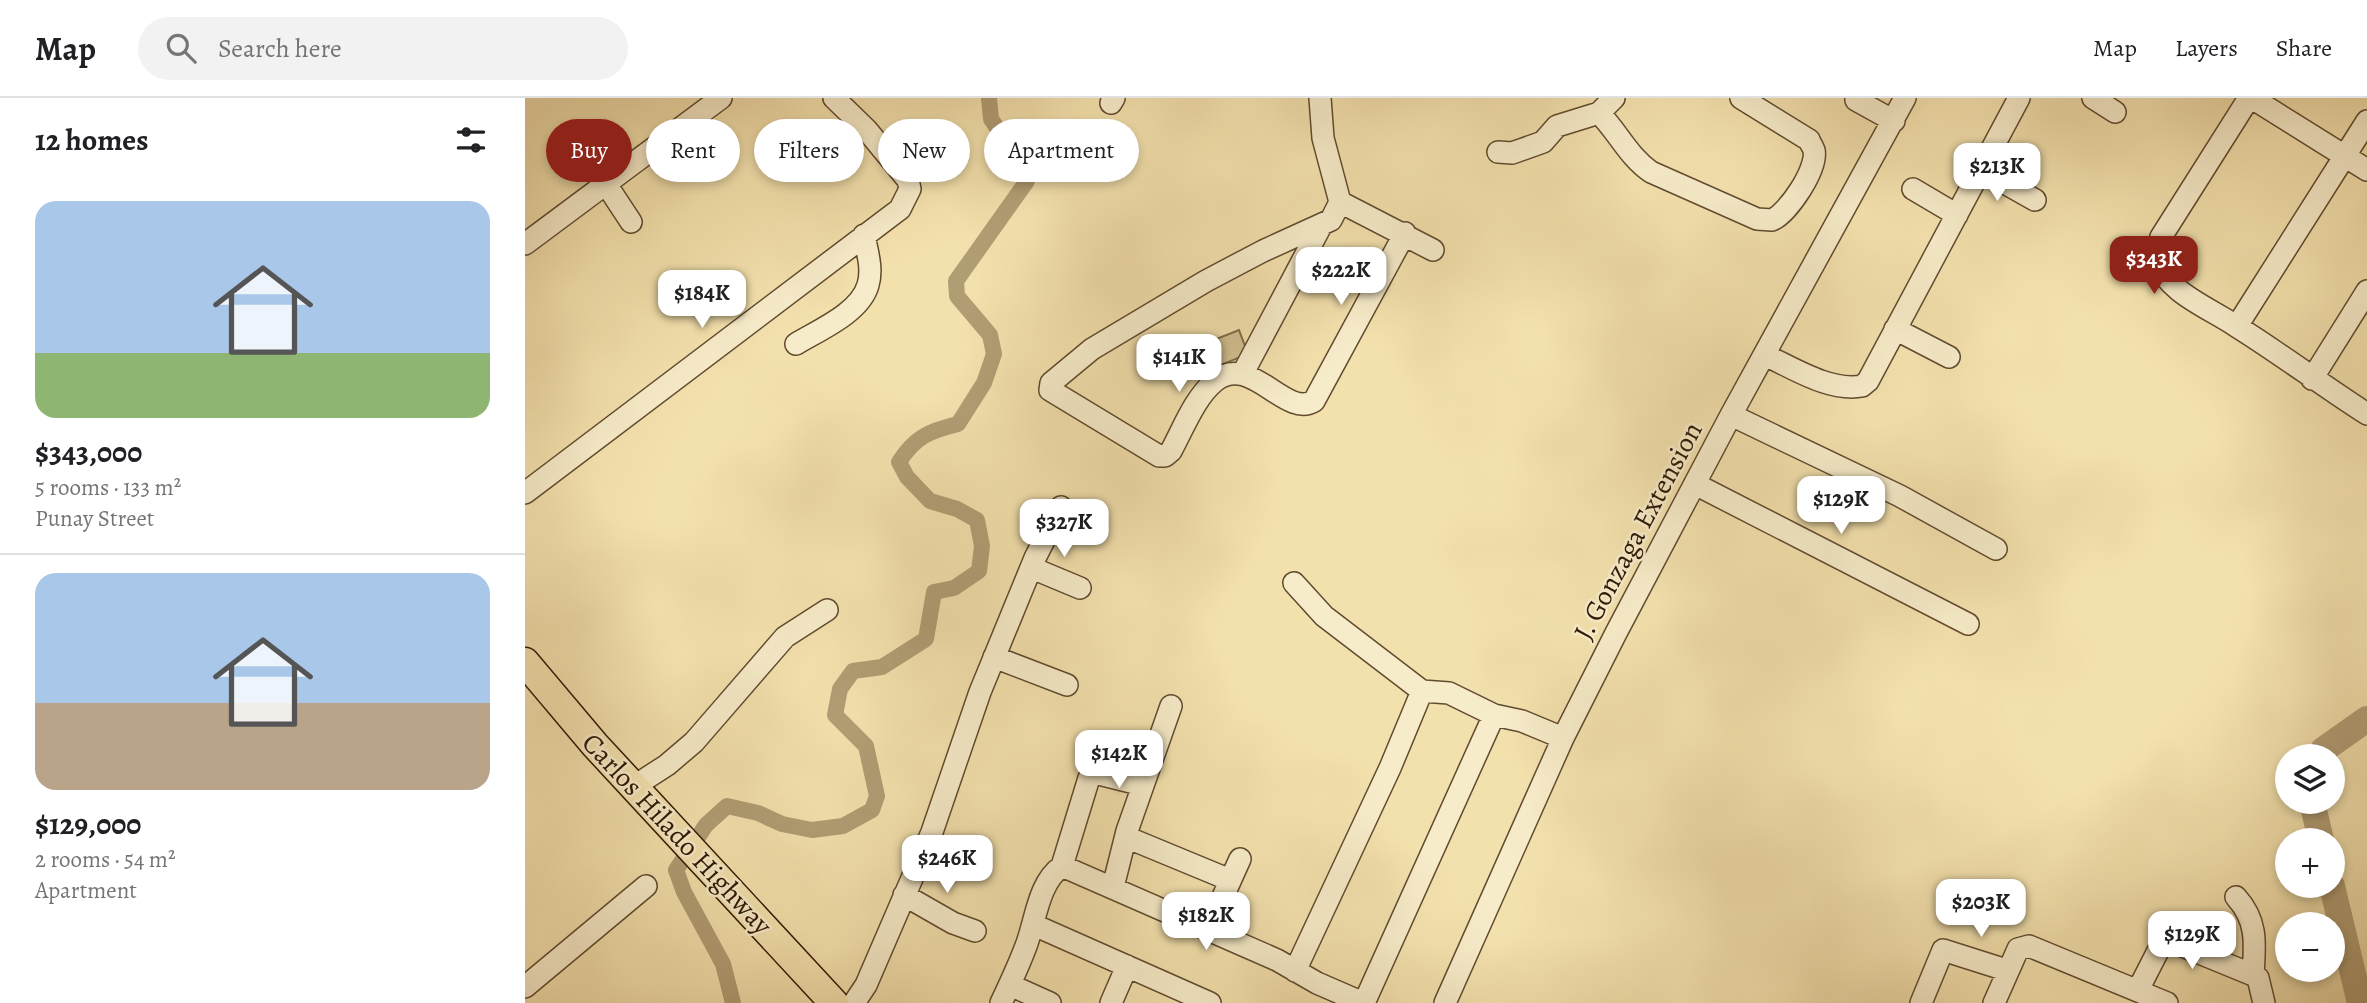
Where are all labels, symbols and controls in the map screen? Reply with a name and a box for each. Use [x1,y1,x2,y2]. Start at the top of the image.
search box [138,17,628,80]
text: Map [35,26,96,71]
icon: search [162,29,200,67]
text: Search here [218,31,342,66]
text: Map [2093,32,2137,64]
text: Layers [2175,32,2238,64]
text: Share [2276,32,2332,64]
chip: Buy [546,119,632,182]
chip: Rent [646,119,740,182]
chip: Filters [754,119,864,182]
chip: New [878,119,970,182]
chip: Apartment [984,119,1139,182]
text: 12 homes [35,120,148,160]
icon: filters [452,121,490,159]
pin: $213K [1948,144,2046,203]
text: $213K [1969,150,2025,181]
pin: $343K [2105,236,2203,296]
text: $343K [2126,243,2182,274]
icon: home [200,247,326,373]
pin: $222K [1292,248,1390,307]
text: $222K [1311,254,1371,285]
pin: $184K [653,271,751,330]
text: $184K [674,277,730,308]
pin: $141K [1130,334,1228,394]
text: $141K [1152,341,1206,372]
street label: J. Gonzaga Extension [1564,415,1712,647]
text: $343,000 [35,432,142,472]
text: 5 rooms · 133 m² [35,472,181,503]
pin: $129K [1792,476,1890,536]
text: $129K [1813,483,1869,514]
pin: $327K [1015,500,1113,559]
text: Punay Street [35,503,154,534]
text: $327K [1036,506,1092,537]
icon: home [200,619,326,745]
street label: Carlos Hilado Highway [573,725,781,944]
pin: $142K [1070,730,1168,790]
text: $142K [1091,737,1147,768]
map controls [2275,744,2345,982]
button: layers [2275,744,2345,814]
text: $129,000 [35,804,141,844]
button: + [2275,828,2345,898]
pin: $246K [898,836,996,895]
text: $246K [918,842,976,873]
text: 2 rooms · 54 m² [35,844,176,875]
text: Apartment [35,875,137,906]
pin: $203K [1932,880,2030,939]
text: $203K [1952,886,2010,917]
pin: $182K [1157,892,1255,952]
text: $182K [1178,899,1234,930]
pin: $129K [2143,912,2241,971]
button: − [2275,912,2345,982]
text: $129K [2164,918,2220,949]

